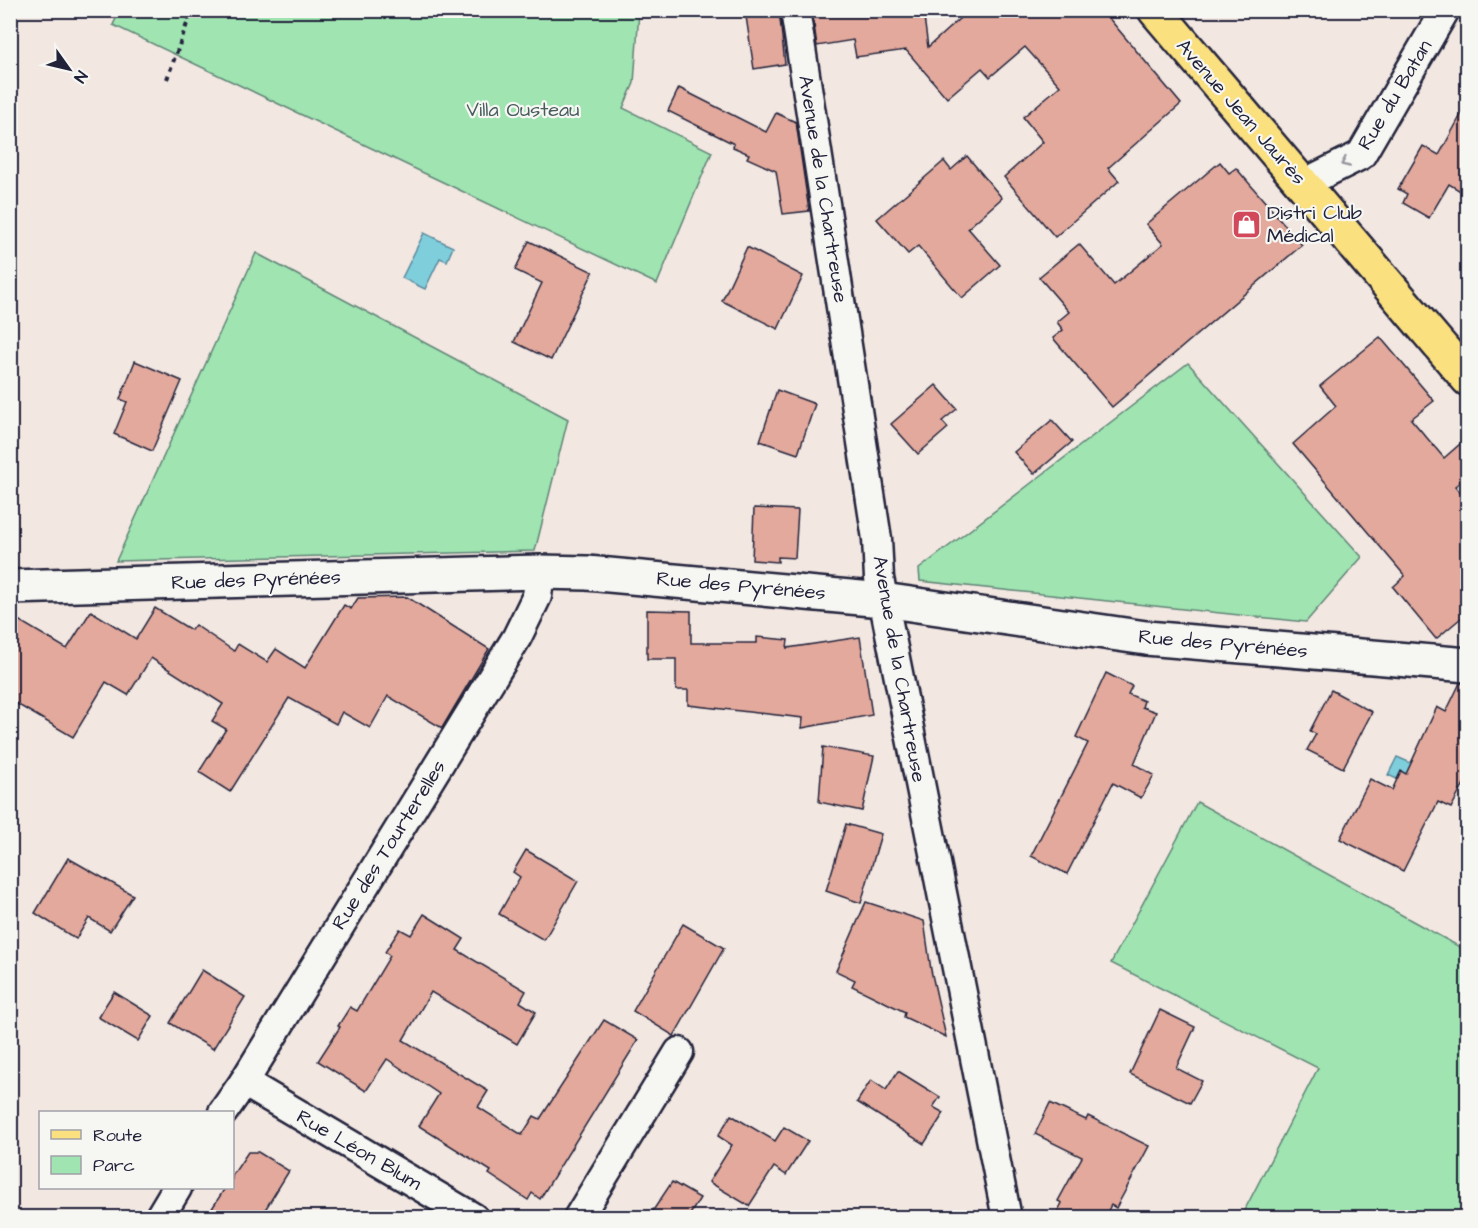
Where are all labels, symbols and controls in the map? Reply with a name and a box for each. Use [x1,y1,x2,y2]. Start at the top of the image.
street label: Avenue Jean Jaurès [1170,33,1312,191]
street label: Rue du Batan [1351,35,1439,155]
north arrow [39,39,99,99]
text: N [69,67,93,87]
street label: Avenue de la Chartreuse [791,73,855,305]
park label: Villa Ousteau [467,96,579,124]
one-way arrow [1341,155,1352,167]
place label: Distri Club Médical [1267,199,1362,250]
shop icon: Distri Club Médical [1230,208,1262,240]
street label: Avenue de la Chartreuse [865,553,933,785]
street label: Rue des Pyrénées [171,563,341,598]
street label: Rue des Pyrénées [655,565,827,608]
street label: Rue des Pyrénées [1137,623,1309,666]
street label: Rue des Tourterelles [325,755,453,935]
street label: Rue Léon Blum [291,1103,427,1197]
legend [39,1111,234,1189]
text: Route [93,1123,142,1148]
text: Parc [93,1153,135,1178]

